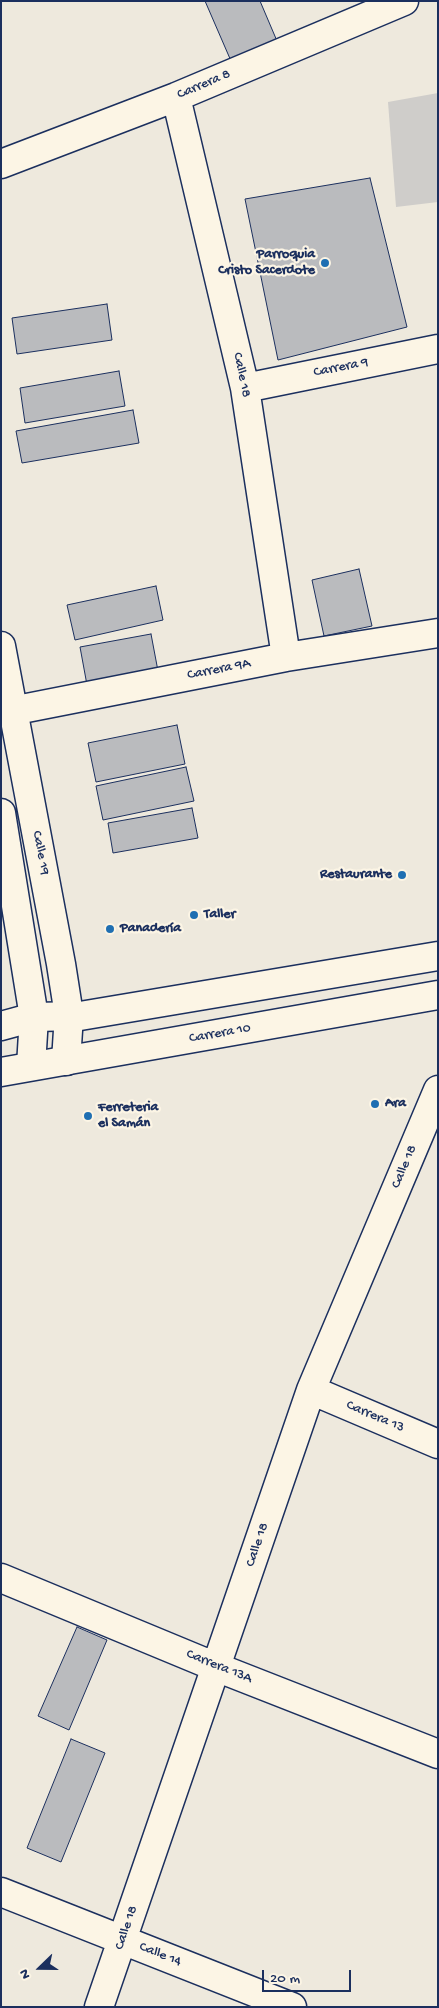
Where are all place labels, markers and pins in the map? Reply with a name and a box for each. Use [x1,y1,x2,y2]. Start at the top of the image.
place label: Parroquia Cristo Sacerdote [218,247,315,280]
marker: Parroquia Cristo Sacerdote [319,257,331,269]
place label: Restaurante [320,867,392,883]
marker: Restaurante [396,869,408,881]
place label: Taller [204,907,236,923]
marker: Taller [188,909,200,921]
place label: Panadería [120,921,181,937]
marker: Panadería [104,923,116,935]
place label: Ara [385,1096,406,1112]
marker: Ara [369,1098,381,1110]
place label: Ferreteria el Samán [98,1100,158,1132]
marker: Ferreteria el Samán [82,1110,94,1122]

